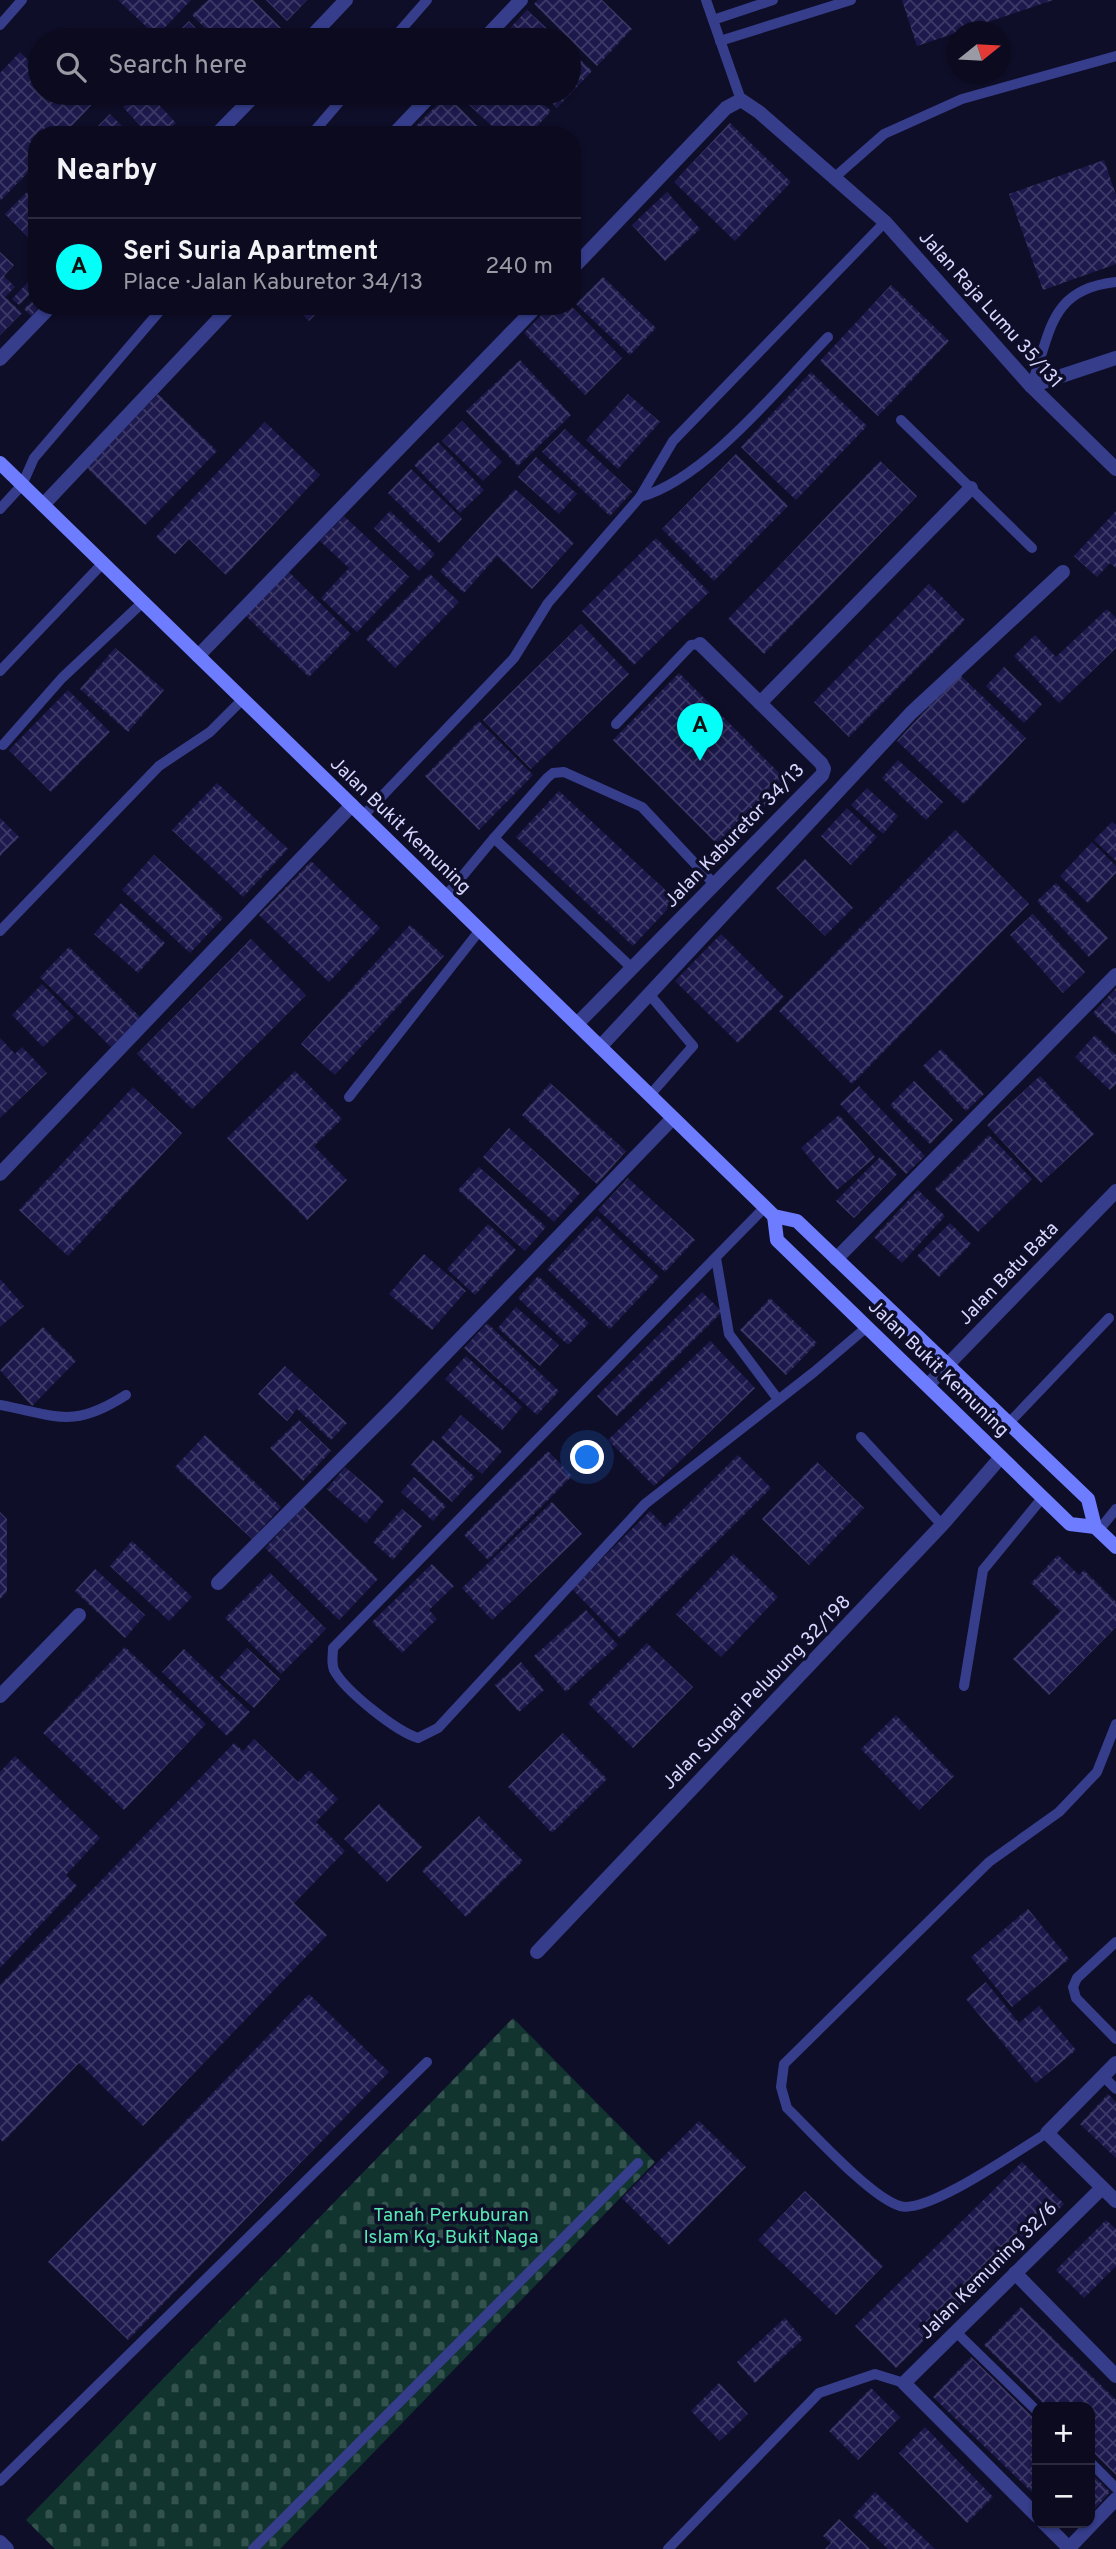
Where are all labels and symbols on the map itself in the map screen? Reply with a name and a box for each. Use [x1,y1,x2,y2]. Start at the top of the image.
north arrow [948,21,1011,84]
street label: Jalan Raja Lumu 35/131 [913,226,1067,394]
pin: A [677,703,723,761]
street label: Jalan Bukit Kemuning [324,752,476,900]
street label: Jalan Kaburetor 34/13 [660,759,810,913]
street label: Jalan Batu Bata [954,1217,1064,1331]
street label: Jalan Bukit Kemuning [862,1295,1014,1443]
your location [570,1440,604,1474]
street label: Jalan Sungai Pelubung 32/198 [657,1591,857,1795]
street label: Jalan Kemuning 32/6 [915,2197,1063,2345]
park label: Tanah Perkuburan Islam Kg. Bukit Naga [364,2204,538,2250]

